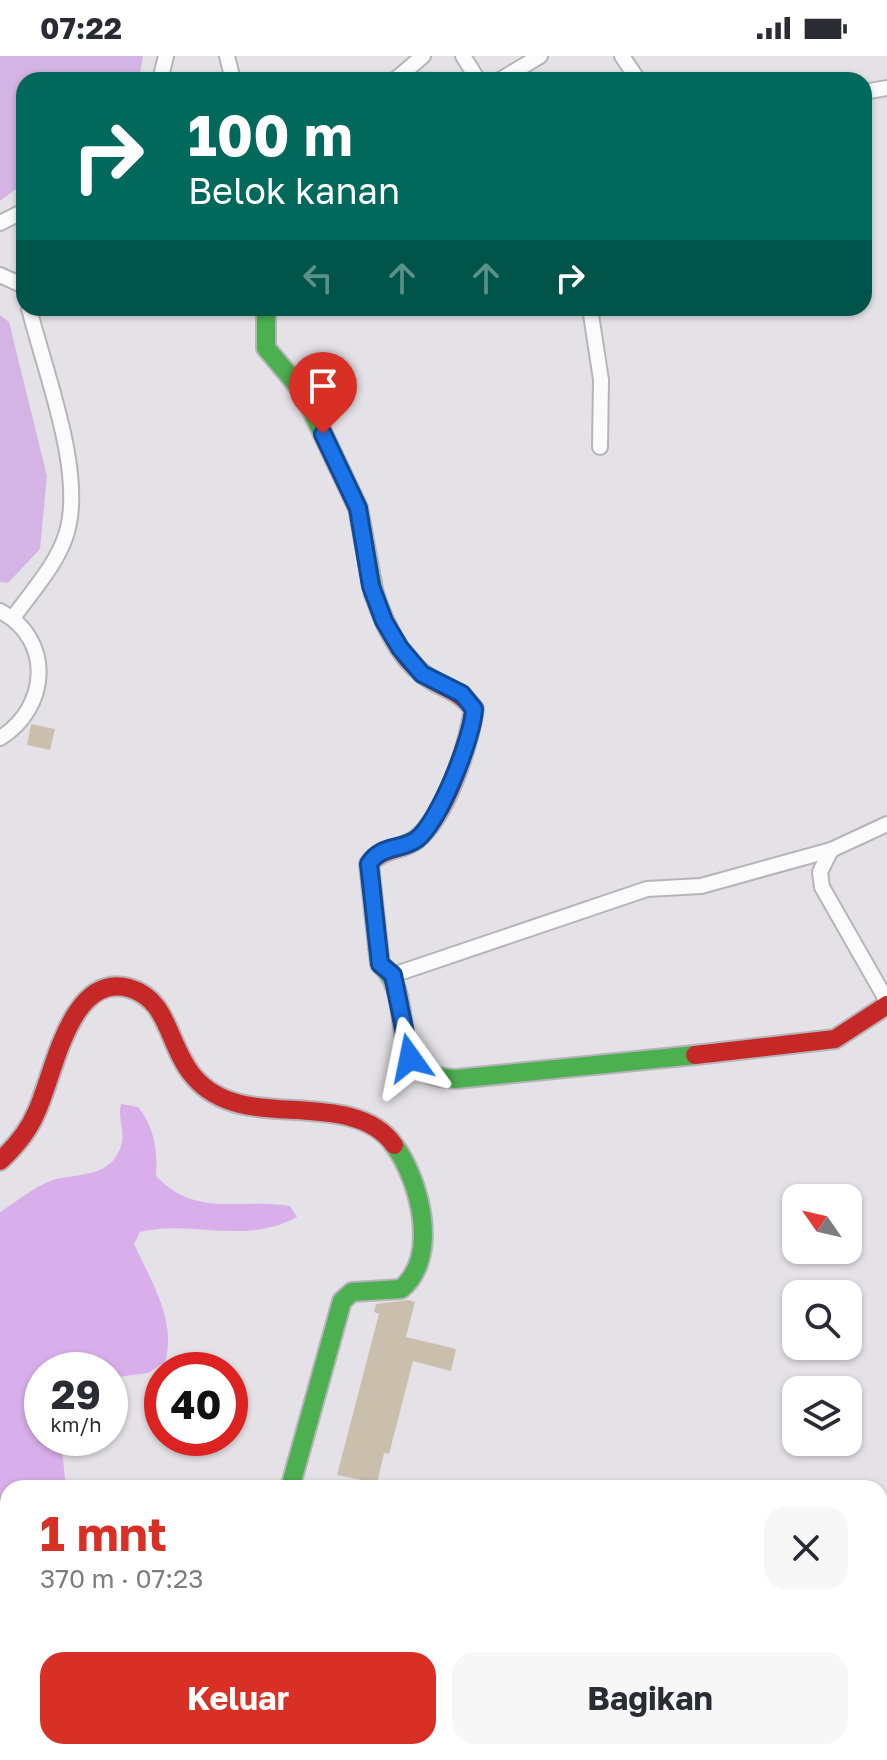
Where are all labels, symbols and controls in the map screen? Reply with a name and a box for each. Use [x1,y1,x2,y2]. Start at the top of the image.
text: 07:22 [40,10,122,46]
text: 100 m [188,101,353,168]
icon: right [56,104,160,208]
text: Belok kanan [188,169,400,212]
icon: left [296,256,340,300]
icon: ahead [380,256,424,300]
icon: ahead [464,256,508,300]
icon: right [548,256,592,300]
pin [289,352,357,434]
icon: arrive [301,364,345,408]
position arrow [368,1016,452,1100]
north arrow [782,1184,862,1264]
map controls [782,1184,862,1456]
button: search [782,1280,862,1360]
speed limit sign: 40 [144,1352,248,1456]
text: 29 [51,1370,101,1418]
button: layers [782,1376,862,1456]
text: km/h [51,1412,101,1436]
text: 1 mnt [40,1504,167,1562]
button: close [764,1506,848,1590]
text: 370 m · 07:23 [40,1563,203,1594]
button: Keluar [40,1652,436,1744]
button: Bagikan [452,1652,848,1744]

